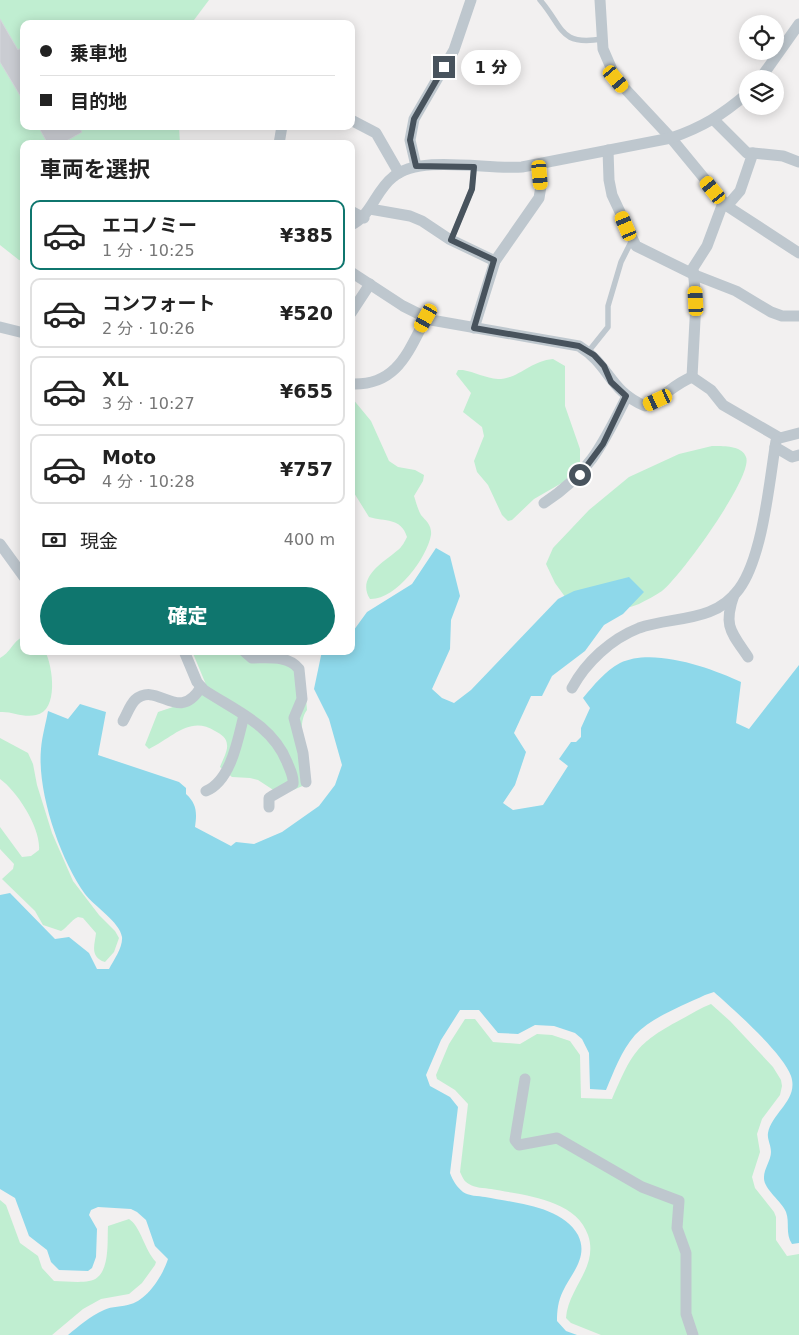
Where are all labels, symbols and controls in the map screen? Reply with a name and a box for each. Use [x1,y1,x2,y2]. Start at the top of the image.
map controls [739,15,784,115]
button: locate [739,15,784,60]
text: 乗車地 [70,42,127,64]
callout: 1 分 [462,50,522,84]
route end [433,56,455,78]
text: 1 分 [475,58,507,77]
car [600,63,631,95]
button: layers [739,70,784,115]
text: 目的地 [70,90,127,112]
text: 車両を選択 [40,157,150,182]
car [531,159,548,191]
car [697,174,728,206]
car [613,209,638,243]
icon: car [42,213,87,258]
text: エコノミー [102,214,197,236]
text: ¥385 [280,224,333,246]
text: 1 分 · 10:25 [102,241,195,260]
car [687,286,704,316]
icon: car [42,291,87,336]
text: コンフォート [102,292,215,314]
car [412,301,439,335]
text: ¥520 [280,302,333,324]
text: 2 分 · 10:26 [102,319,195,338]
text: XL [102,368,129,390]
icon: car [42,369,87,414]
text: ¥655 [280,380,333,402]
car [641,387,674,413]
text: 3 分 · 10:27 [102,394,195,413]
text: Moto [102,446,156,468]
icon: car [42,447,87,492]
text: ¥757 [280,458,333,480]
route start [569,464,591,486]
text: 4 分 · 10:28 [102,472,195,491]
icon: cash [40,526,68,554]
text: 現金 [80,530,118,552]
text: 400 m [284,530,335,549]
button: 確定 [40,587,335,645]

